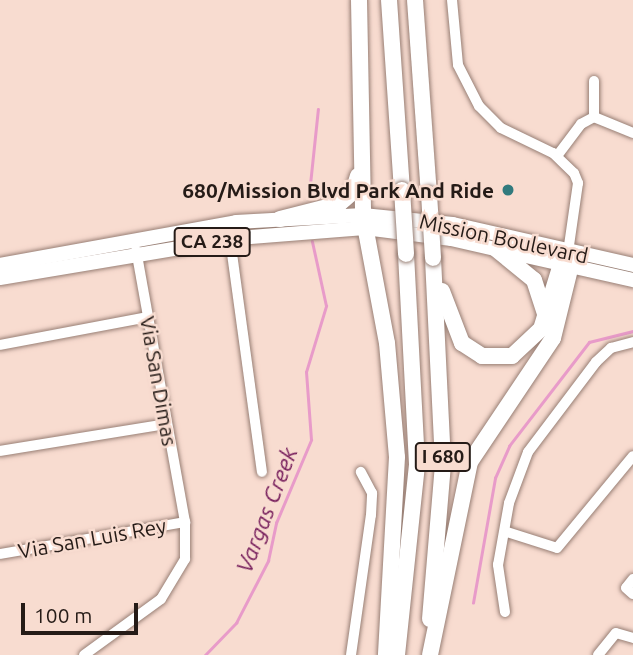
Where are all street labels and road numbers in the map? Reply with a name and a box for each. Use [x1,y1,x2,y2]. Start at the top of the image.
street label: Mission Boulevard [417,208,591,268]
road number: CA 238 [174,226,250,258]
street label: Via San Dimas [135,314,183,448]
road number: I 680 [413,442,473,472]
street label: Via San Luis Rey [16,513,168,563]

